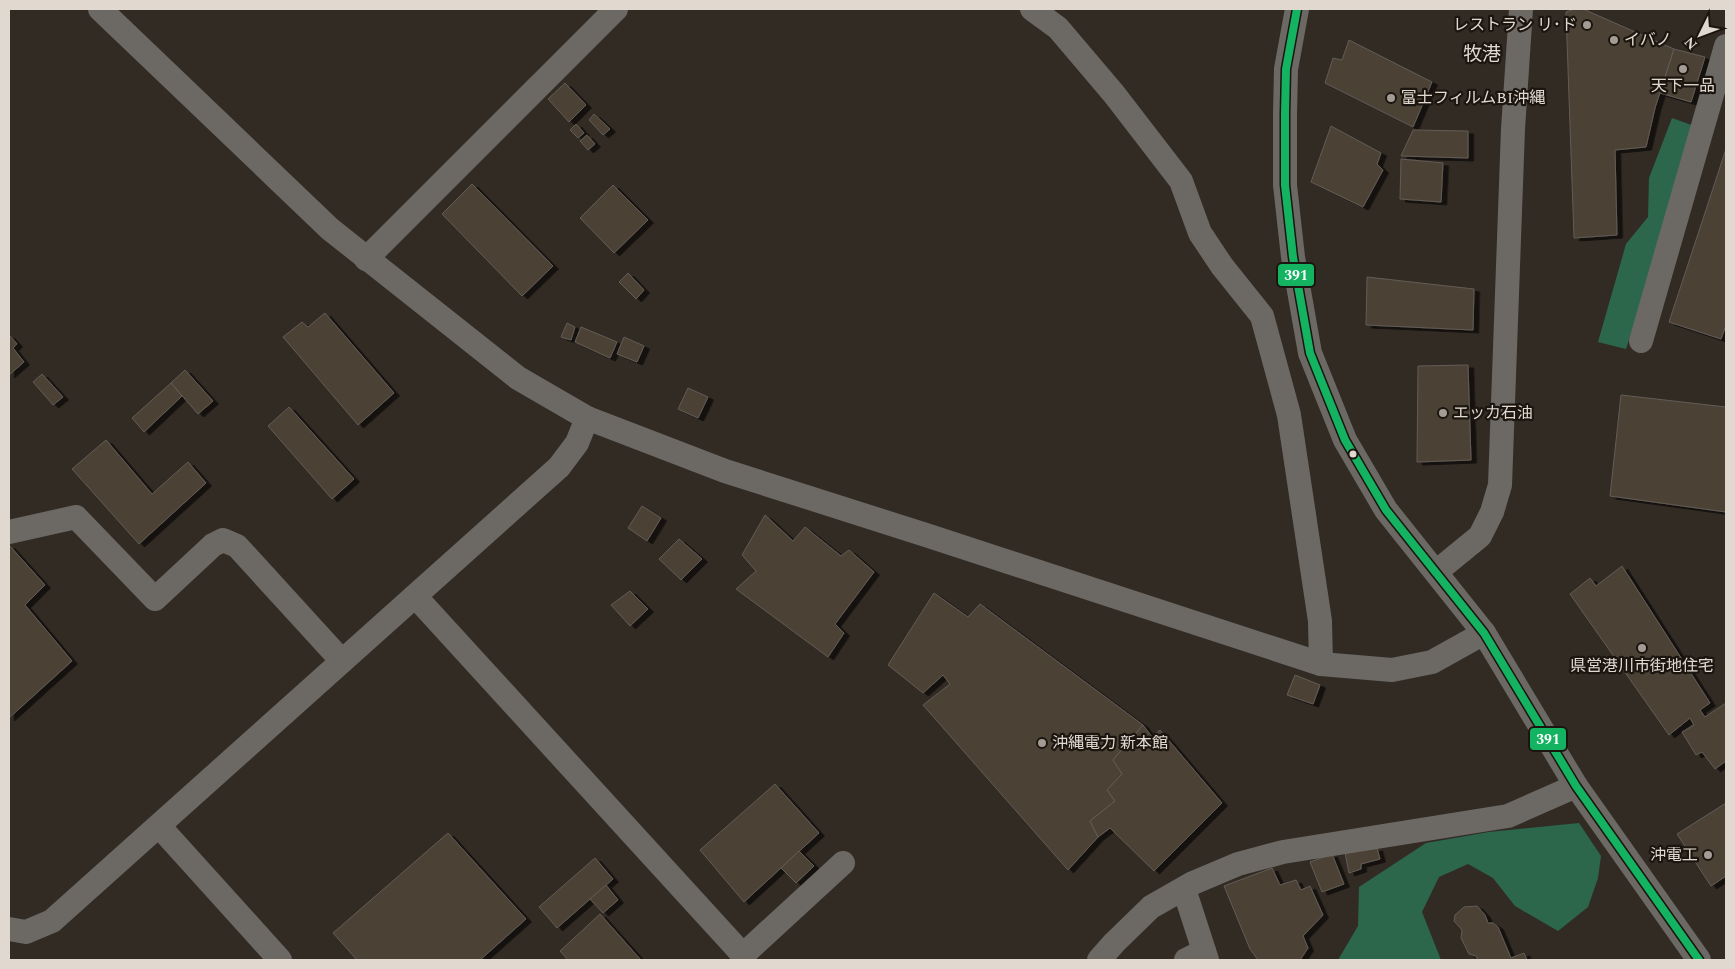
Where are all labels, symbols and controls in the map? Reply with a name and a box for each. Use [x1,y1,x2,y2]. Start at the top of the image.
north arrow [1675,10,1725,60]
place label: レストラン リ･ド [1453,13,1577,37]
marker: レストラン リ･ド [1581,19,1593,31]
place label: イバノ [1624,28,1672,52]
text: N [1679,32,1702,55]
marker: イバノ [1608,34,1620,46]
district label: 牧港 [1463,40,1501,69]
marker: 天下一品 [1677,63,1689,75]
place label: 天下一品 [1651,74,1715,98]
place label: 富士フィルムBI沖縄 [1401,86,1545,110]
marker: 富士フィルムBI沖縄 [1385,92,1397,104]
line badge: 391 [1277,263,1315,287]
text: 391 [1284,265,1308,286]
place label: エッカ石油 [1453,401,1533,425]
marker: エッカ石油 [1437,407,1449,419]
unlabelled marker [1348,449,1358,459]
marker: 県営港川市街地住宅 [1636,642,1648,654]
place label: 県営港川市街地住宅 [1570,654,1714,678]
line badge: 391 [1529,727,1567,751]
text: 391 [1536,729,1560,750]
place label: 沖縄電力 新本館 [1052,731,1168,755]
marker: 沖縄電力 新本館 [1036,737,1048,749]
place label: 沖電工 [1650,843,1698,867]
marker: 沖電工 [1702,849,1714,861]

